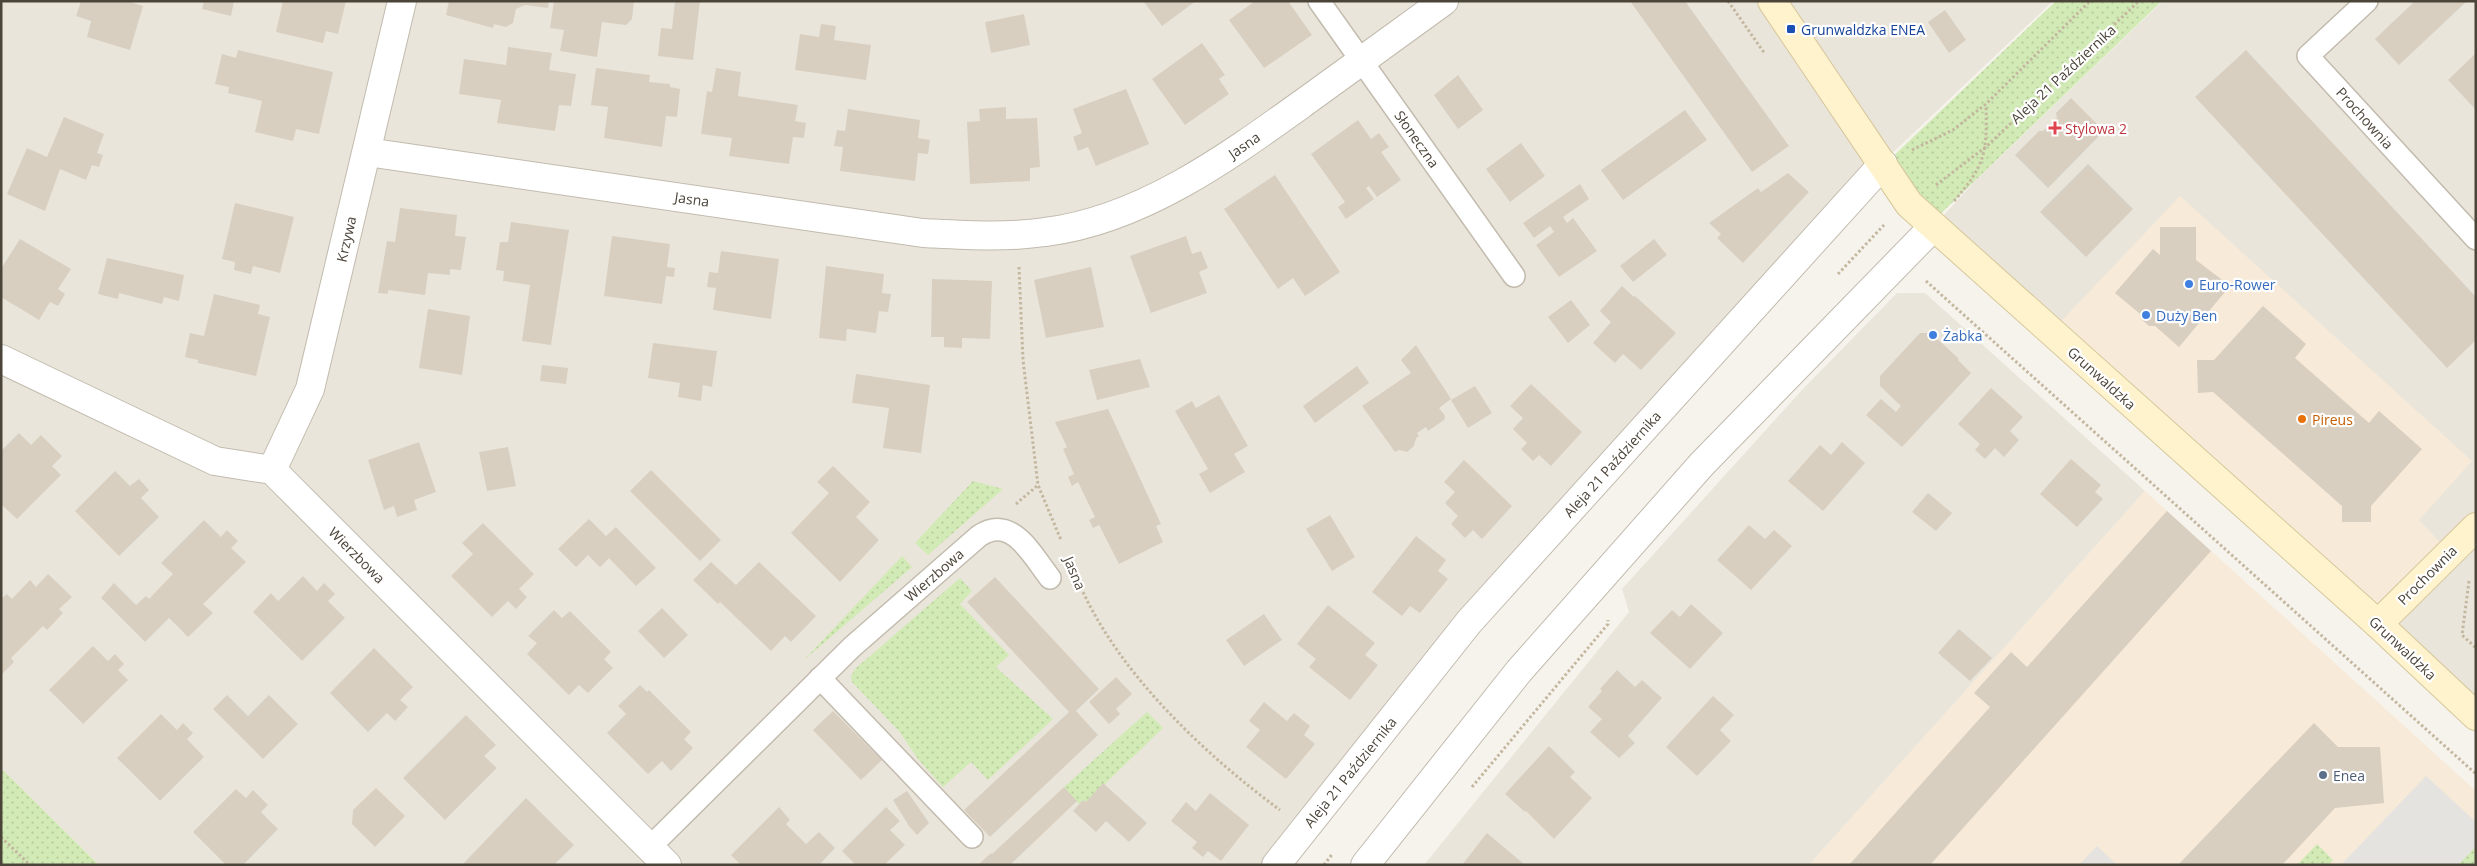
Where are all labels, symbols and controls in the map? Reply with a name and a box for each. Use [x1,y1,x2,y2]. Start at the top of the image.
place label: Grunwaldzka ENEA [1801,20,1925,39]
street label: Aleja 21 Października [2006,20,2120,128]
marker: Grunwaldzka ENEA [1785,23,1797,35]
street label: Prochownia [2332,83,2398,153]
street label: Słoneczna [1390,107,1444,171]
place label: Stylowa 2 [2065,119,2127,138]
marker: Stylowa 2 [2049,122,2061,134]
street label: Jasna [1223,127,1264,164]
street label: Jasna [672,187,710,211]
street label: Krzywa [332,214,360,264]
place label: Euro-Rower [2199,275,2276,294]
marker: Euro-Rower [2183,278,2195,290]
place label: Duży Ben [2156,306,2217,325]
marker: Duży Ben [2140,309,2152,321]
place label: Żabka [1943,326,1983,345]
marker: Żabka [1927,329,1939,341]
street label: Grunwaldzka [2064,342,2140,414]
street label: Aleja 21 Października [1559,407,1665,521]
place label: Pireus [2312,410,2353,429]
marker: Pireus [2296,413,2308,425]
street label: Wierzbowa [325,523,389,587]
street label: Prochownia [2393,541,2461,609]
street label: Wierzbowa [901,544,967,606]
street label: Jasna [1059,552,1091,593]
street label: Grunwaldzka [2365,612,2441,684]
street label: Aleja 21 Października [1299,713,1401,831]
place label: Enea [2333,766,2365,785]
marker: Enea [2317,769,2329,781]

